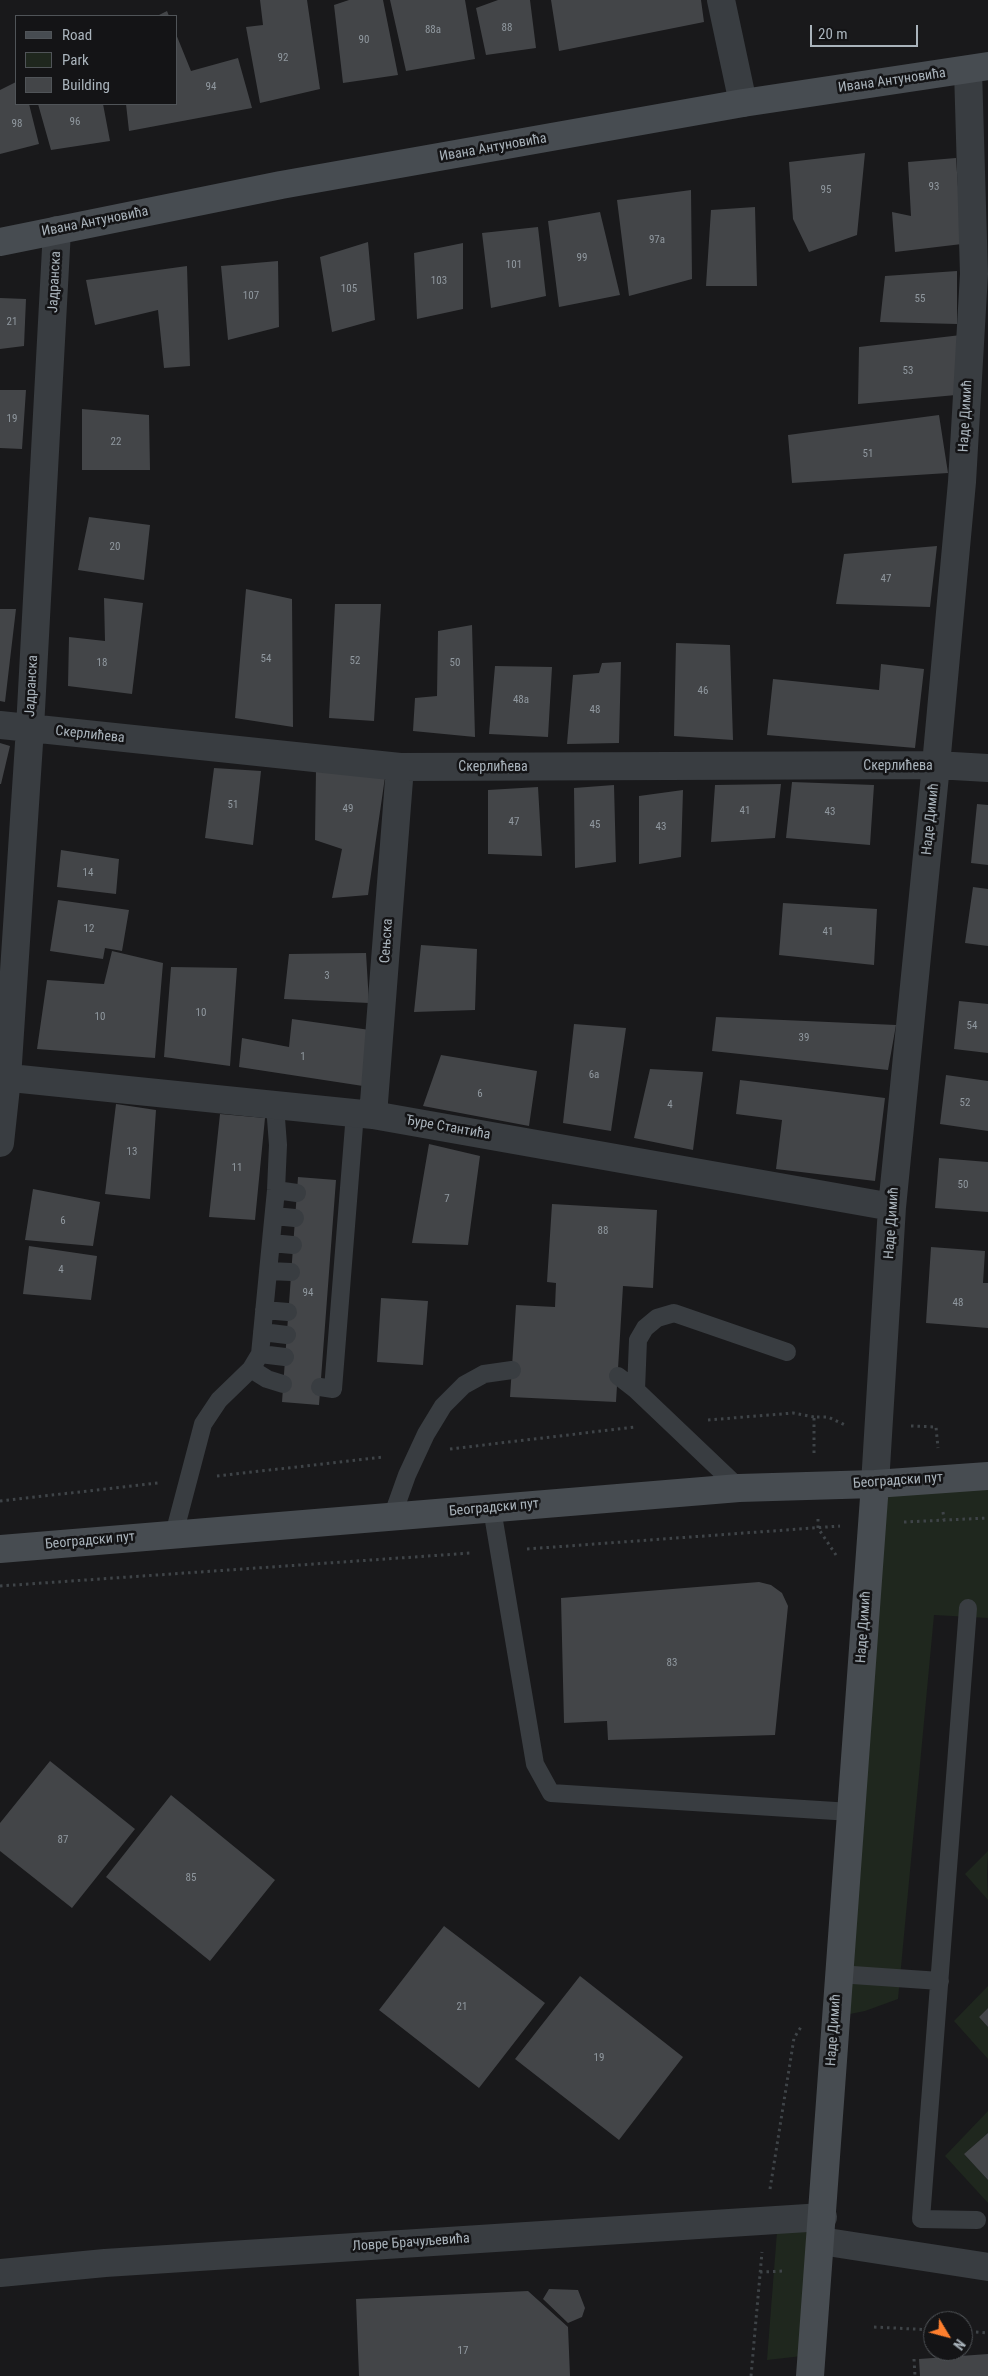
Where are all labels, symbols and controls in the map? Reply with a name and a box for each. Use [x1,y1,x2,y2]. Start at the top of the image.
legend [15,15,178,105]
scale bar [813,15,920,47]
house number: 88 [502,21,512,35]
house number: 88a [425,23,441,37]
text: 20 m [818,25,848,43]
text: Road [62,26,92,44]
house number: 90 [359,33,369,47]
text: Park [62,51,89,69]
house number: 92 [278,51,288,65]
street label: Ивана Антуновића [837,65,947,97]
text: Building [62,76,110,94]
house number: 94 [206,80,216,94]
house number: 96 [70,115,80,129]
house number: 98 [12,117,22,131]
street label: Ивана Антуновића [438,130,548,166]
house number: 93 [929,180,939,194]
house number: 95 [821,183,831,197]
street label: Ивана Антуновића [40,203,150,241]
house number: 97a [649,233,665,247]
street label: Јадранска [45,251,65,313]
house number: 99 [577,251,587,265]
house number: 101 [506,258,522,272]
house number: 103 [431,274,447,288]
house number: 105 [341,282,357,296]
house number: 107 [243,289,259,303]
house number: 55 [915,292,925,306]
house number: 21 [7,315,17,329]
house number: 53 [903,364,913,378]
street label: Наде Димић [956,380,976,452]
house number: 19 [7,412,17,426]
house number: 22 [111,435,121,449]
house number: 51 [863,447,873,461]
house number: 20 [110,540,120,554]
house number: 47 [881,572,891,586]
house number: 54 [261,652,271,666]
house number: 52 [350,654,360,668]
street label: Јадранска [22,655,42,717]
house number: 18 [97,656,107,670]
house number: 50 [450,656,460,670]
house number: 46 [698,684,708,698]
house number: 48a [513,693,529,707]
house number: 48 [590,703,600,717]
street label: Скерлићева [55,723,125,747]
street label: Скерлићева [863,758,933,774]
street label: Скерлићева [458,759,528,775]
street label: Наде Димић [919,782,943,856]
house number: 51 [228,798,238,812]
house number: 49 [343,802,353,816]
house number: 41 [740,804,750,818]
house number: 43 [825,805,835,819]
house number: 47 [509,815,519,829]
house number: 45 [590,818,600,832]
house number: 43 [656,820,666,834]
house number: 14 [83,866,93,880]
street label: Сењска [377,918,397,964]
house number: 12 [84,922,94,936]
house number: 41 [823,925,833,939]
house number: 3 [324,969,330,983]
house number: 10 [196,1006,206,1020]
house number: 10 [95,1010,105,1024]
house number: 54 [967,1019,977,1033]
house number: 39 [799,1031,809,1045]
house number: 1 [300,1050,306,1064]
house number: 6a [589,1068,599,1082]
house number: 6 [477,1087,483,1101]
house number: 52 [960,1096,970,1110]
house number: 4 [667,1098,673,1112]
street label: Ђуре Стантића [404,1112,492,1144]
house number: 13 [127,1145,137,1159]
house number: 11 [232,1161,242,1175]
house number: 50 [958,1178,968,1192]
street label: Наде Димић [881,1186,903,1260]
house number: 7 [444,1192,450,1206]
house number: 6 [60,1214,66,1228]
house number: 88 [598,1224,608,1238]
house number: 4 [58,1263,64,1277]
house number: 94 [303,1286,313,1300]
house number: 48 [953,1296,963,1310]
street label: Београдски пут [852,1469,944,1493]
street label: Београдски пут [448,1496,540,1520]
street label: Београдски пут [44,1529,136,1553]
street label: Наде Димић [853,1590,875,1664]
house number: 83 [667,1656,677,1670]
house number: 87 [58,1833,68,1847]
house number: 85 [186,1871,196,1885]
street label: Наде Димић [823,1993,845,2067]
house number: 21 [457,2000,467,2014]
house number: 19 [594,2051,604,2065]
street label: Ловре Брачуљевића [352,2231,470,2255]
north arrow [923,2311,973,2361]
text: N [950,2336,968,2353]
house number: 17 [458,2344,468,2358]

